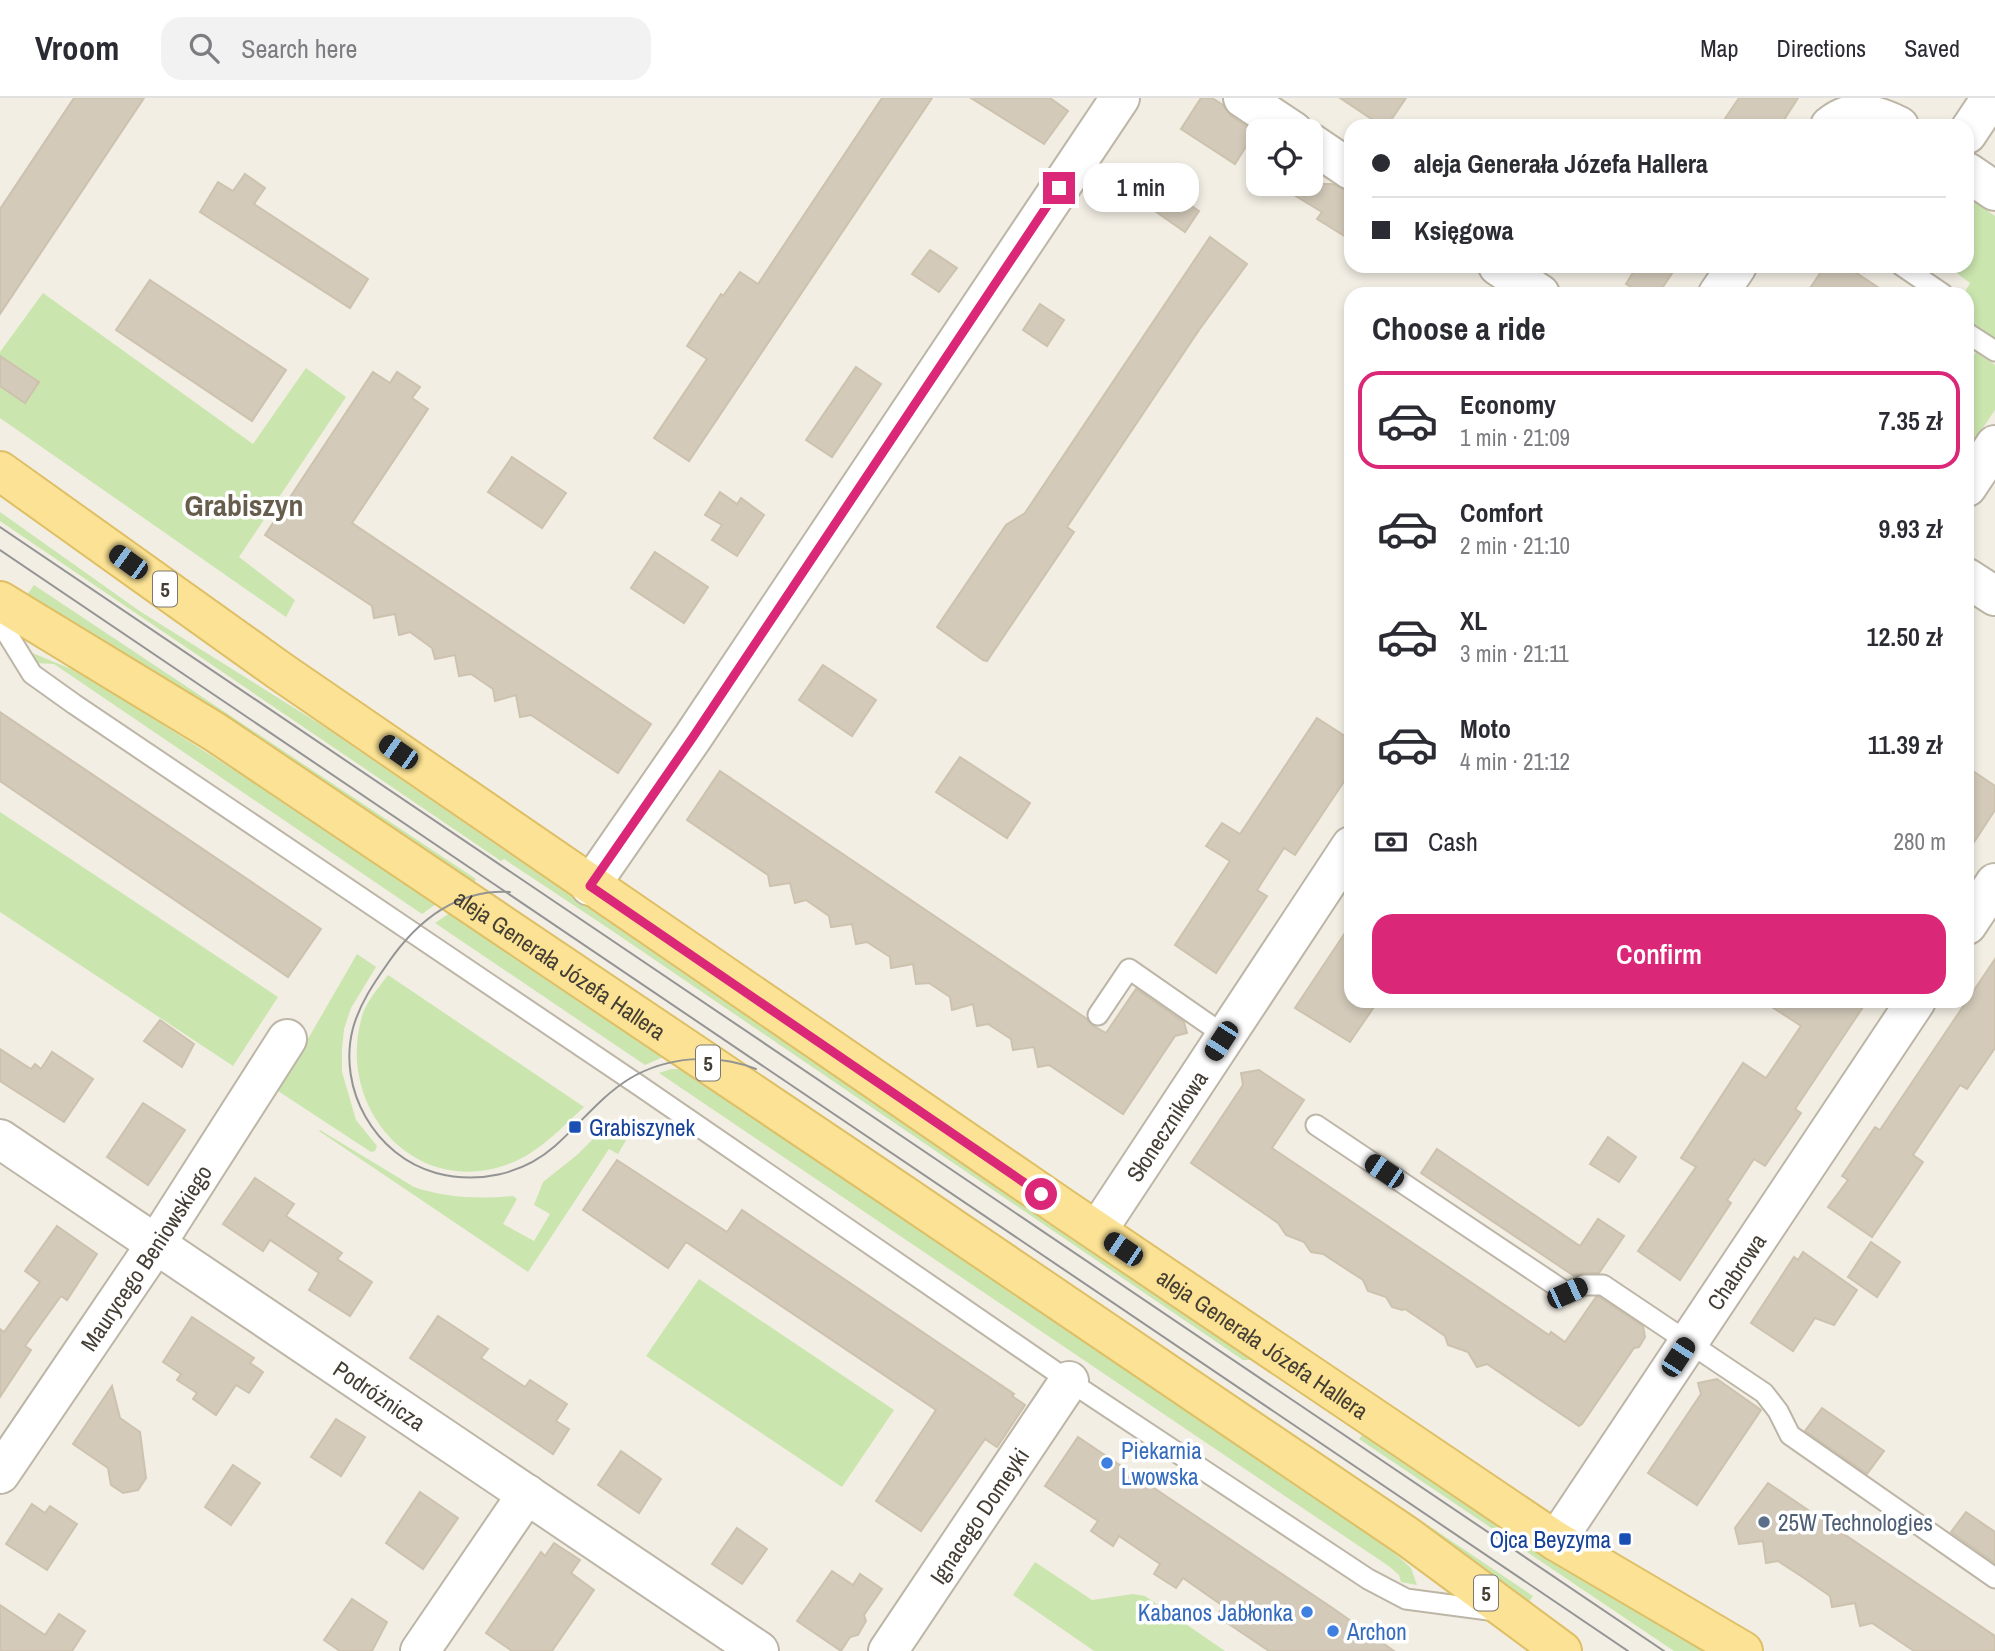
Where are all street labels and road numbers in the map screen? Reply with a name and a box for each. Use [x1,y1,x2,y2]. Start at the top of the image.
road number: 5 [153,572,177,606]
street label: aleja Generała Józefa Hallera [449,882,673,1047]
road number: 5 [696,1046,720,1080]
street label: Słonecznikowa [1118,1064,1215,1187]
street label: Maurycego Beniowskiego [73,1158,218,1357]
street label: Chabrowa [1699,1227,1773,1316]
street label: aleja Generała Józefa Hallera [1151,1261,1375,1426]
street label: Podróżnicza [328,1353,432,1438]
street label: Ignacego Domeyki [922,1442,1035,1590]
road number: 5 [1474,1576,1498,1610]

